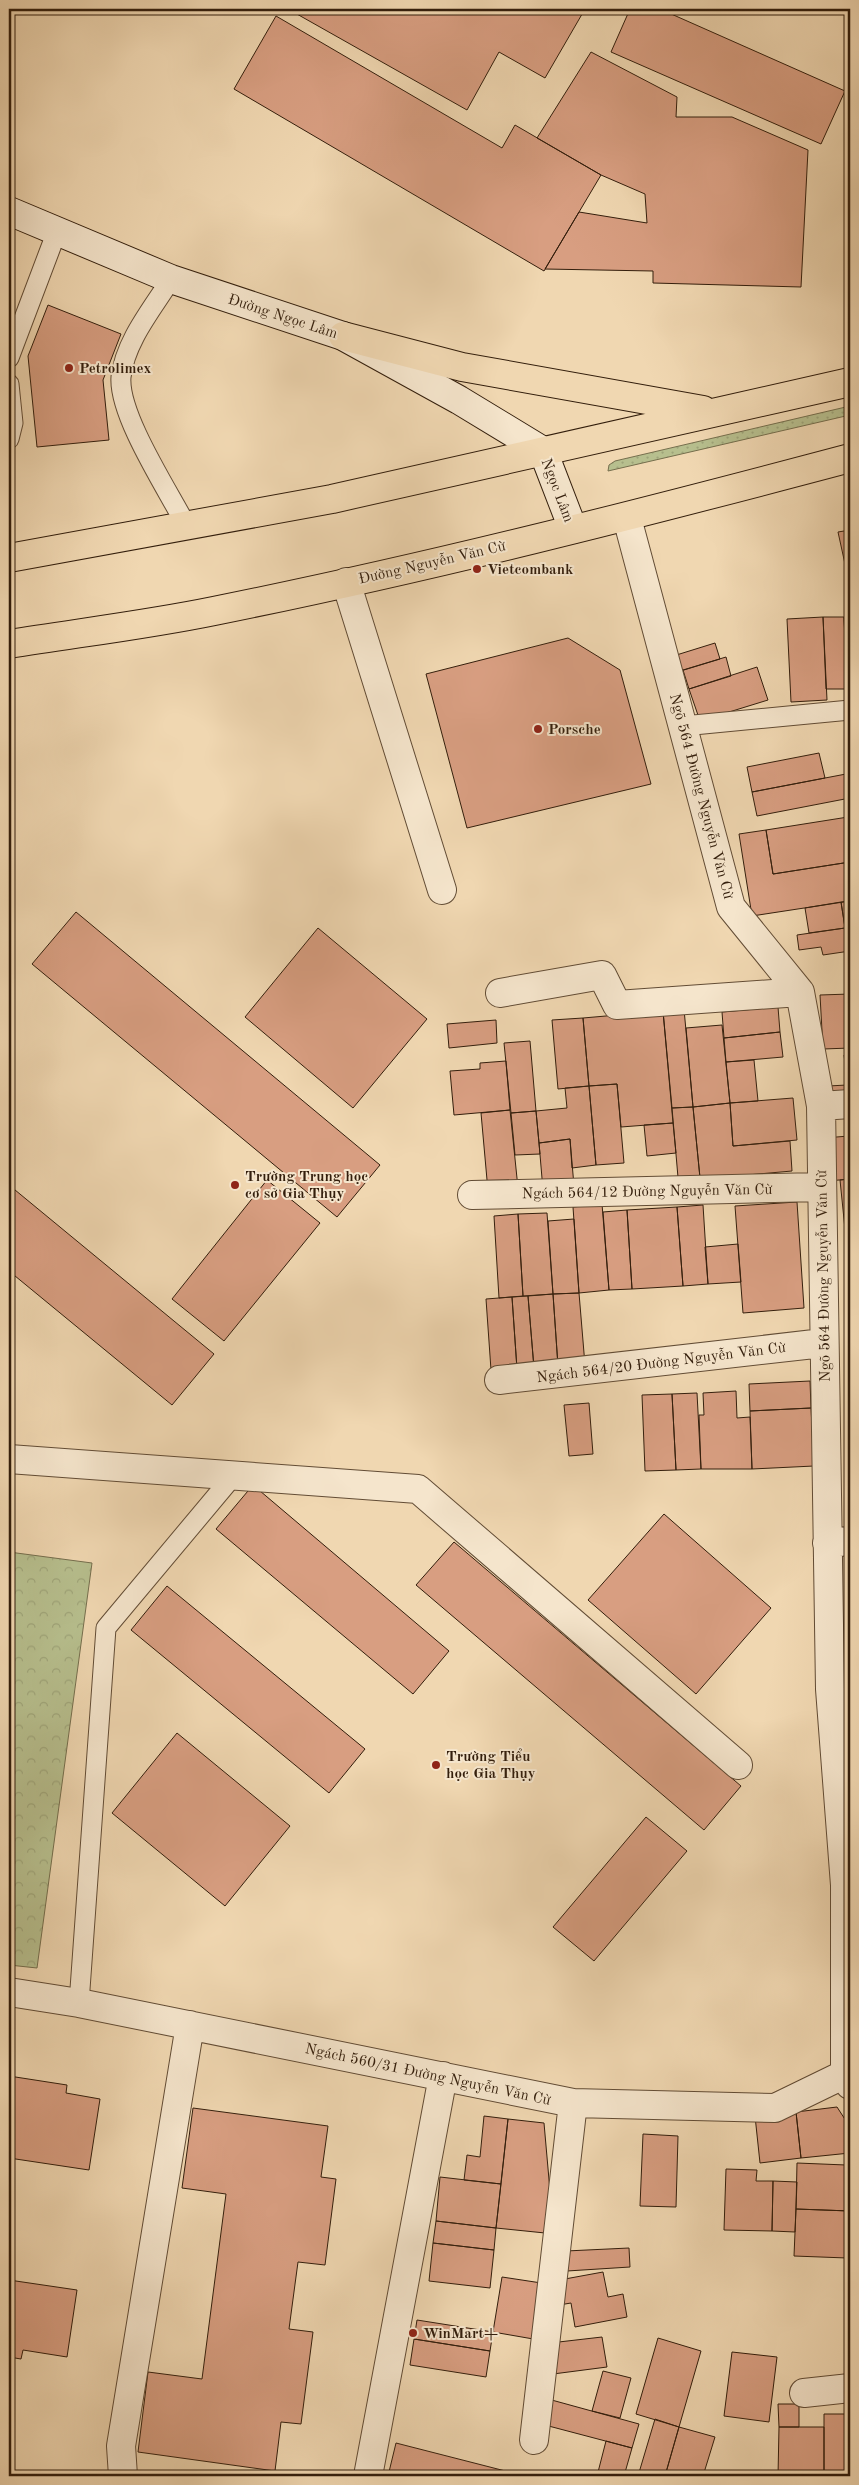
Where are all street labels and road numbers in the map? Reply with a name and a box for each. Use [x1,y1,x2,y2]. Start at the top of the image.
street label: Đường Ngọc Lâm [226,293,339,342]
street label: Ngọc Lâm [538,456,576,525]
street label: Đường Nguyễn Văn Cừ [357,538,508,588]
street label: Ngõ 564 Đường Nguyễn Văn Cừ [666,692,736,902]
street label: Ngõ 564 Đường Nguyễn Văn Cừ [814,1169,834,1382]
street label: Ngách 564/12 Đường Nguyễn Văn Cừ [521,1182,774,1202]
street label: Ngách 564/20 Đường Nguyễn Văn Cừ [536,1340,788,1386]
street label: Ngách 560/31 Đường Nguyễn Văn Cừ [303,2041,553,2109]

